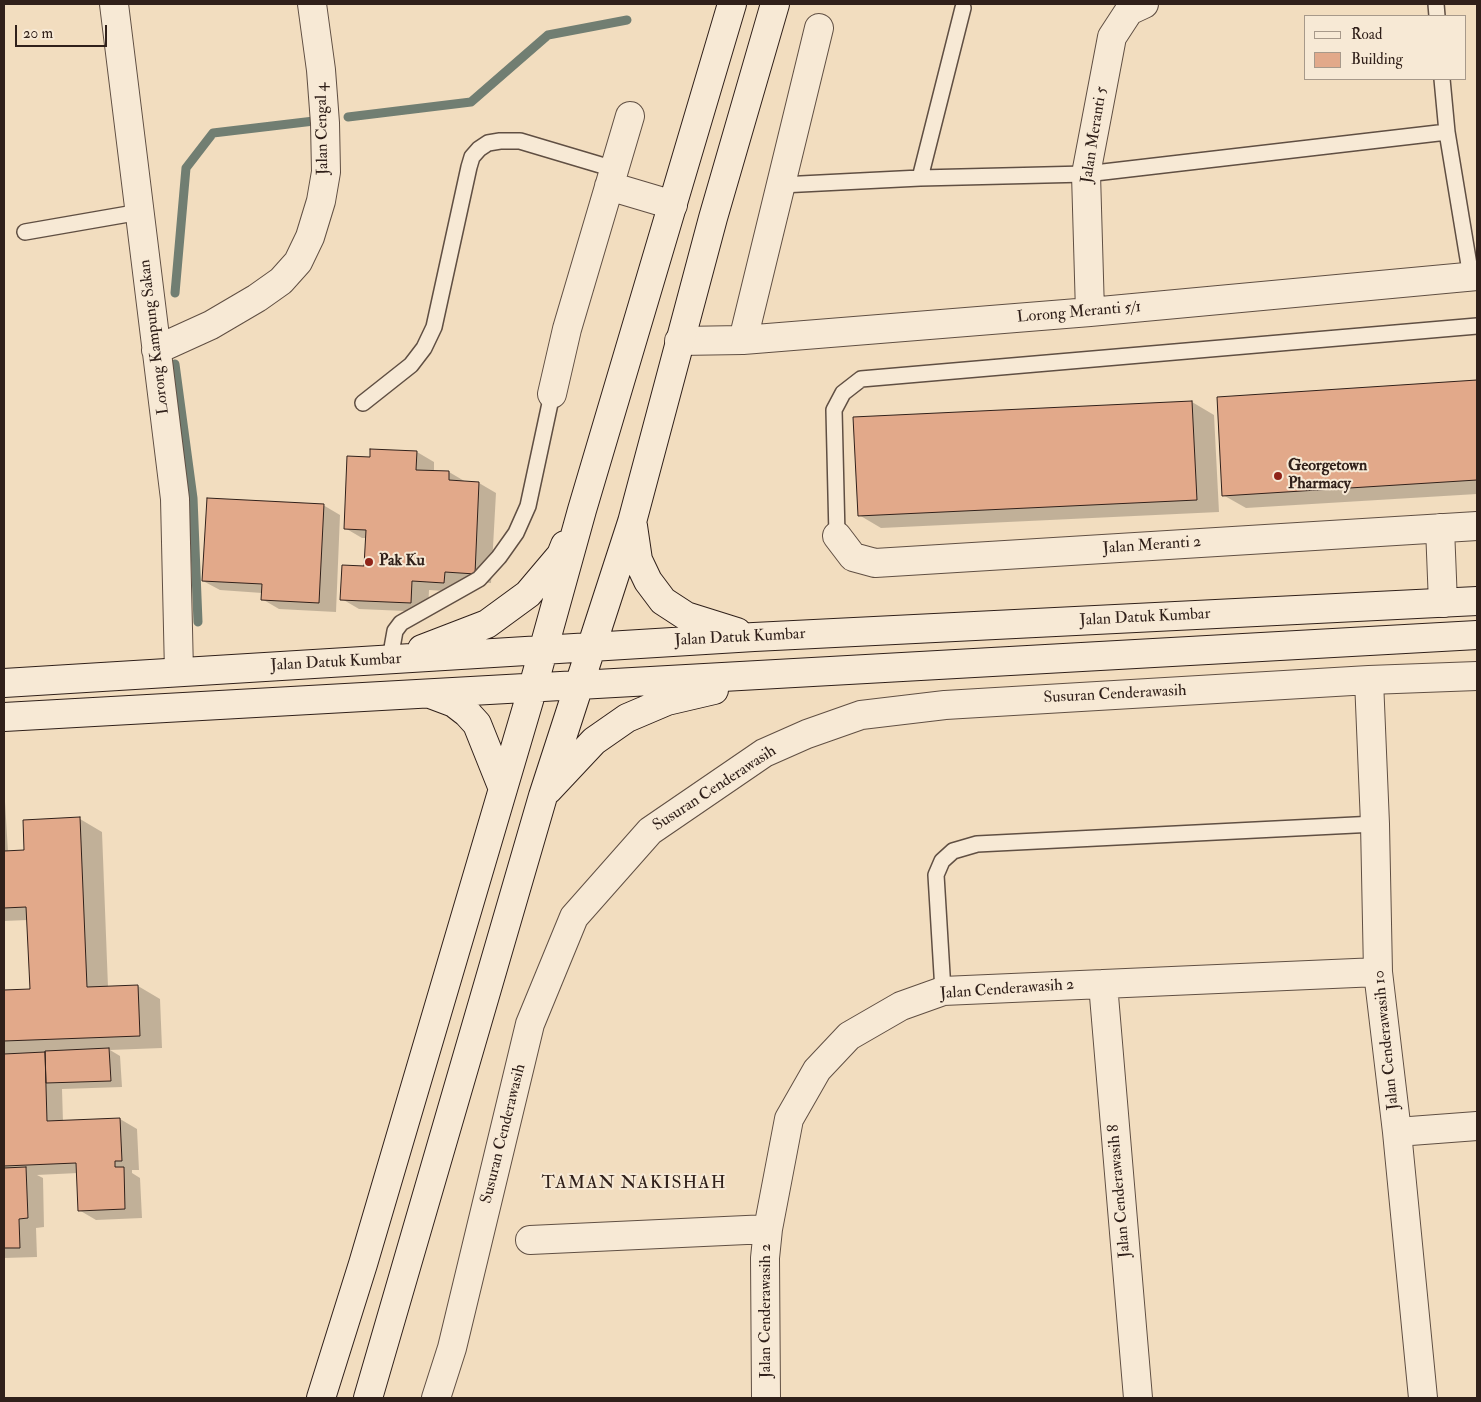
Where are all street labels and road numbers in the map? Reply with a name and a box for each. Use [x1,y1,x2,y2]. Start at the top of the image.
street label: Jalan Cengal 4 [313,83,333,175]
street label: Jalan Meranti 5 [1078,85,1112,185]
street label: Lorong Kampung Sakan [136,258,174,416]
street label: Lorong Meranti 5/1 [1016,298,1142,328]
street label: Jalan Meranti 2 [1102,533,1202,559]
street label: Jalan Datuk Kumbar [1079,605,1211,631]
street label: Jalan Datuk Kumbar [674,625,806,651]
street label: Jalan Datuk Kumbar [270,650,402,676]
street label: Susuran Cenderawasih [1043,682,1187,708]
street label: Susuran Cenderawasih [650,742,780,836]
street label: Jalan Cenderawasih 10 [1370,969,1404,1111]
street label: Jalan Cenderawasih 2 [939,976,1075,1004]
street label: Susuran Cenderawasih [477,1062,531,1206]
street label: Jalan Cenderawasih 8 [1105,1123,1135,1259]
street label: Jalan Cenderawasih 2 [757,1244,777,1378]

